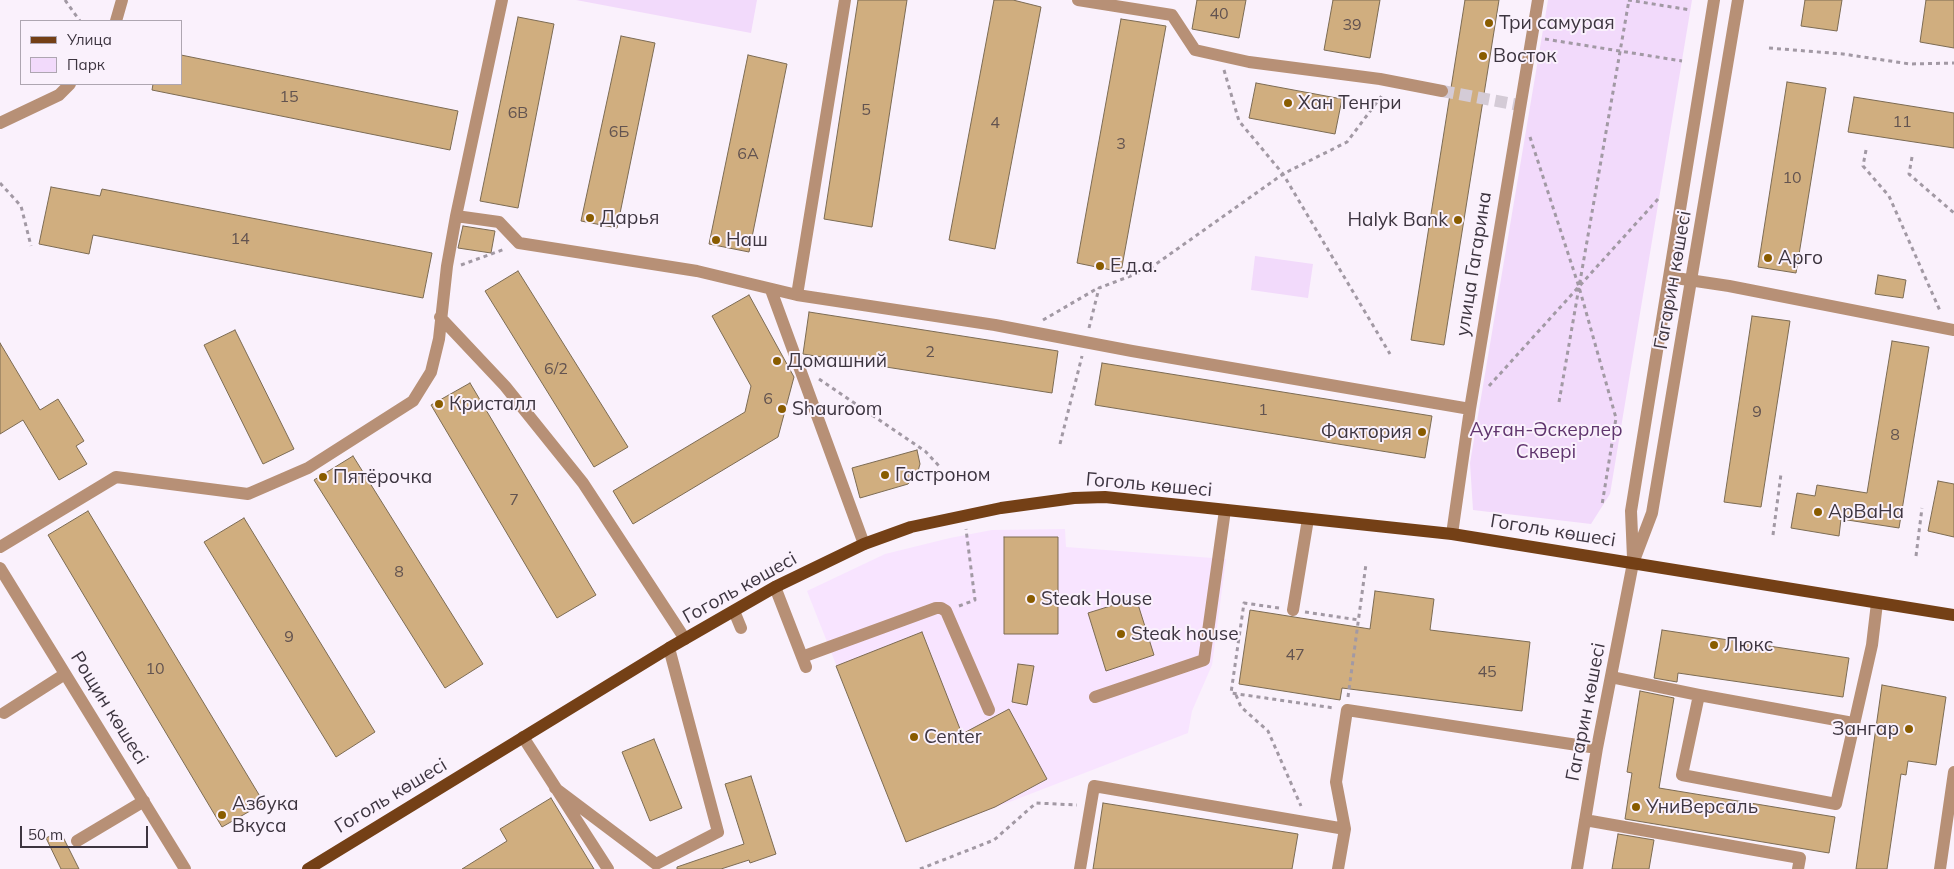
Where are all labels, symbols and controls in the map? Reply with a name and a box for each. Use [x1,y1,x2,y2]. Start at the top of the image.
house number: 40 [1209,4,1229,24]
place label: Три самурая [1499,12,1615,34]
house number: 39 [1342,15,1362,35]
marker: Три самурая [1483,17,1495,29]
legend [20,20,182,85]
text: Улица [67,30,112,49]
place label: Восток [1493,45,1556,67]
marker: Восток [1477,50,1489,62]
text: Парк [67,55,105,74]
house number: 15 [279,87,299,107]
place label: Хан Тенгри [1298,92,1402,114]
marker: Хан Тенгри [1282,97,1294,109]
house number: 5 [861,100,871,120]
house number: 6В [508,103,528,123]
house number: 11 [1892,112,1912,132]
house number: 4 [990,113,1000,133]
house number: 6Б [609,122,629,142]
house number: 3 [1116,134,1126,154]
house number: 6А [737,144,759,164]
house number: 10 [1782,168,1802,188]
street label: улица Гагарина [1451,190,1497,338]
place label: Дарья [600,207,659,229]
place label: Halyk Bank [1347,209,1448,231]
street label: Гагарин көшесі [1650,209,1696,351]
marker: Дарья [584,212,596,224]
marker: Halyk Bank [1452,214,1464,226]
house number: 14 [230,229,250,249]
place label: Наш [726,229,768,251]
marker: Наш [710,234,722,246]
place label: Арго [1778,247,1823,269]
marker: Арго [1762,252,1774,264]
place label: Е.д.а. [1110,255,1157,277]
marker: Е.д.а. [1094,260,1106,272]
house number: 2 [925,342,935,362]
place label: Домашний [787,350,887,372]
marker: Домашний [771,355,783,367]
house number: 6/2 [544,359,568,379]
house number: 6 [763,389,773,409]
place label: Кристалл [449,393,537,415]
marker: Кристалл [433,398,445,410]
place label: Shauroom [792,398,882,420]
house number: 1 [1258,400,1268,420]
house number: 9 [1752,402,1762,422]
marker: Shauroom [776,403,788,415]
park label: Ауған-Әскерлер Сквері [1469,419,1623,463]
place label: Фактория [1321,421,1412,443]
house number: 8 [1890,425,1900,445]
marker: Фактория [1416,426,1428,438]
place label: Гастроном [895,464,991,486]
place label: Пятёрочка [333,466,432,488]
street label: Гоголь көшесі [1085,468,1213,502]
marker: Гастроном [879,469,891,481]
marker: Пятёрочка [317,471,329,483]
house number: 7 [509,490,519,510]
place label: АрВаНа [1828,501,1904,523]
marker: АрВаНа [1812,506,1824,518]
street label: Гоголь көшесі [1489,510,1617,552]
street label: Гоголь көшесі [679,547,801,629]
house number: 8 [394,562,404,582]
place label: Steak House [1041,588,1152,610]
marker: Steak House [1025,593,1037,605]
place label: Steak house [1131,623,1239,645]
house number: 9 [284,627,294,647]
marker: Steak house [1115,628,1127,640]
place label: Люкс [1724,634,1773,656]
marker: Люкс [1708,639,1720,651]
street label: Гагарин көшесі [1561,641,1611,783]
house number: 47 [1285,645,1305,665]
street label: Рощин көшесі [65,648,153,768]
house number: 10 [145,659,165,679]
house number: 45 [1477,662,1497,682]
place label: Зангар [1832,718,1899,740]
marker: Зангар [1903,723,1915,735]
place label: Center [924,726,982,748]
marker: Center [908,731,920,743]
street label: Гоголь көшесі [331,754,451,838]
place label: Азбука Вкуса [232,793,299,837]
place label: УниВерсаль [1646,796,1758,818]
marker: УниВерсаль [1630,801,1642,813]
marker: Азбука Вкуса [216,809,228,821]
scale bar [22,816,150,848]
text: 50 m [28,825,63,844]

